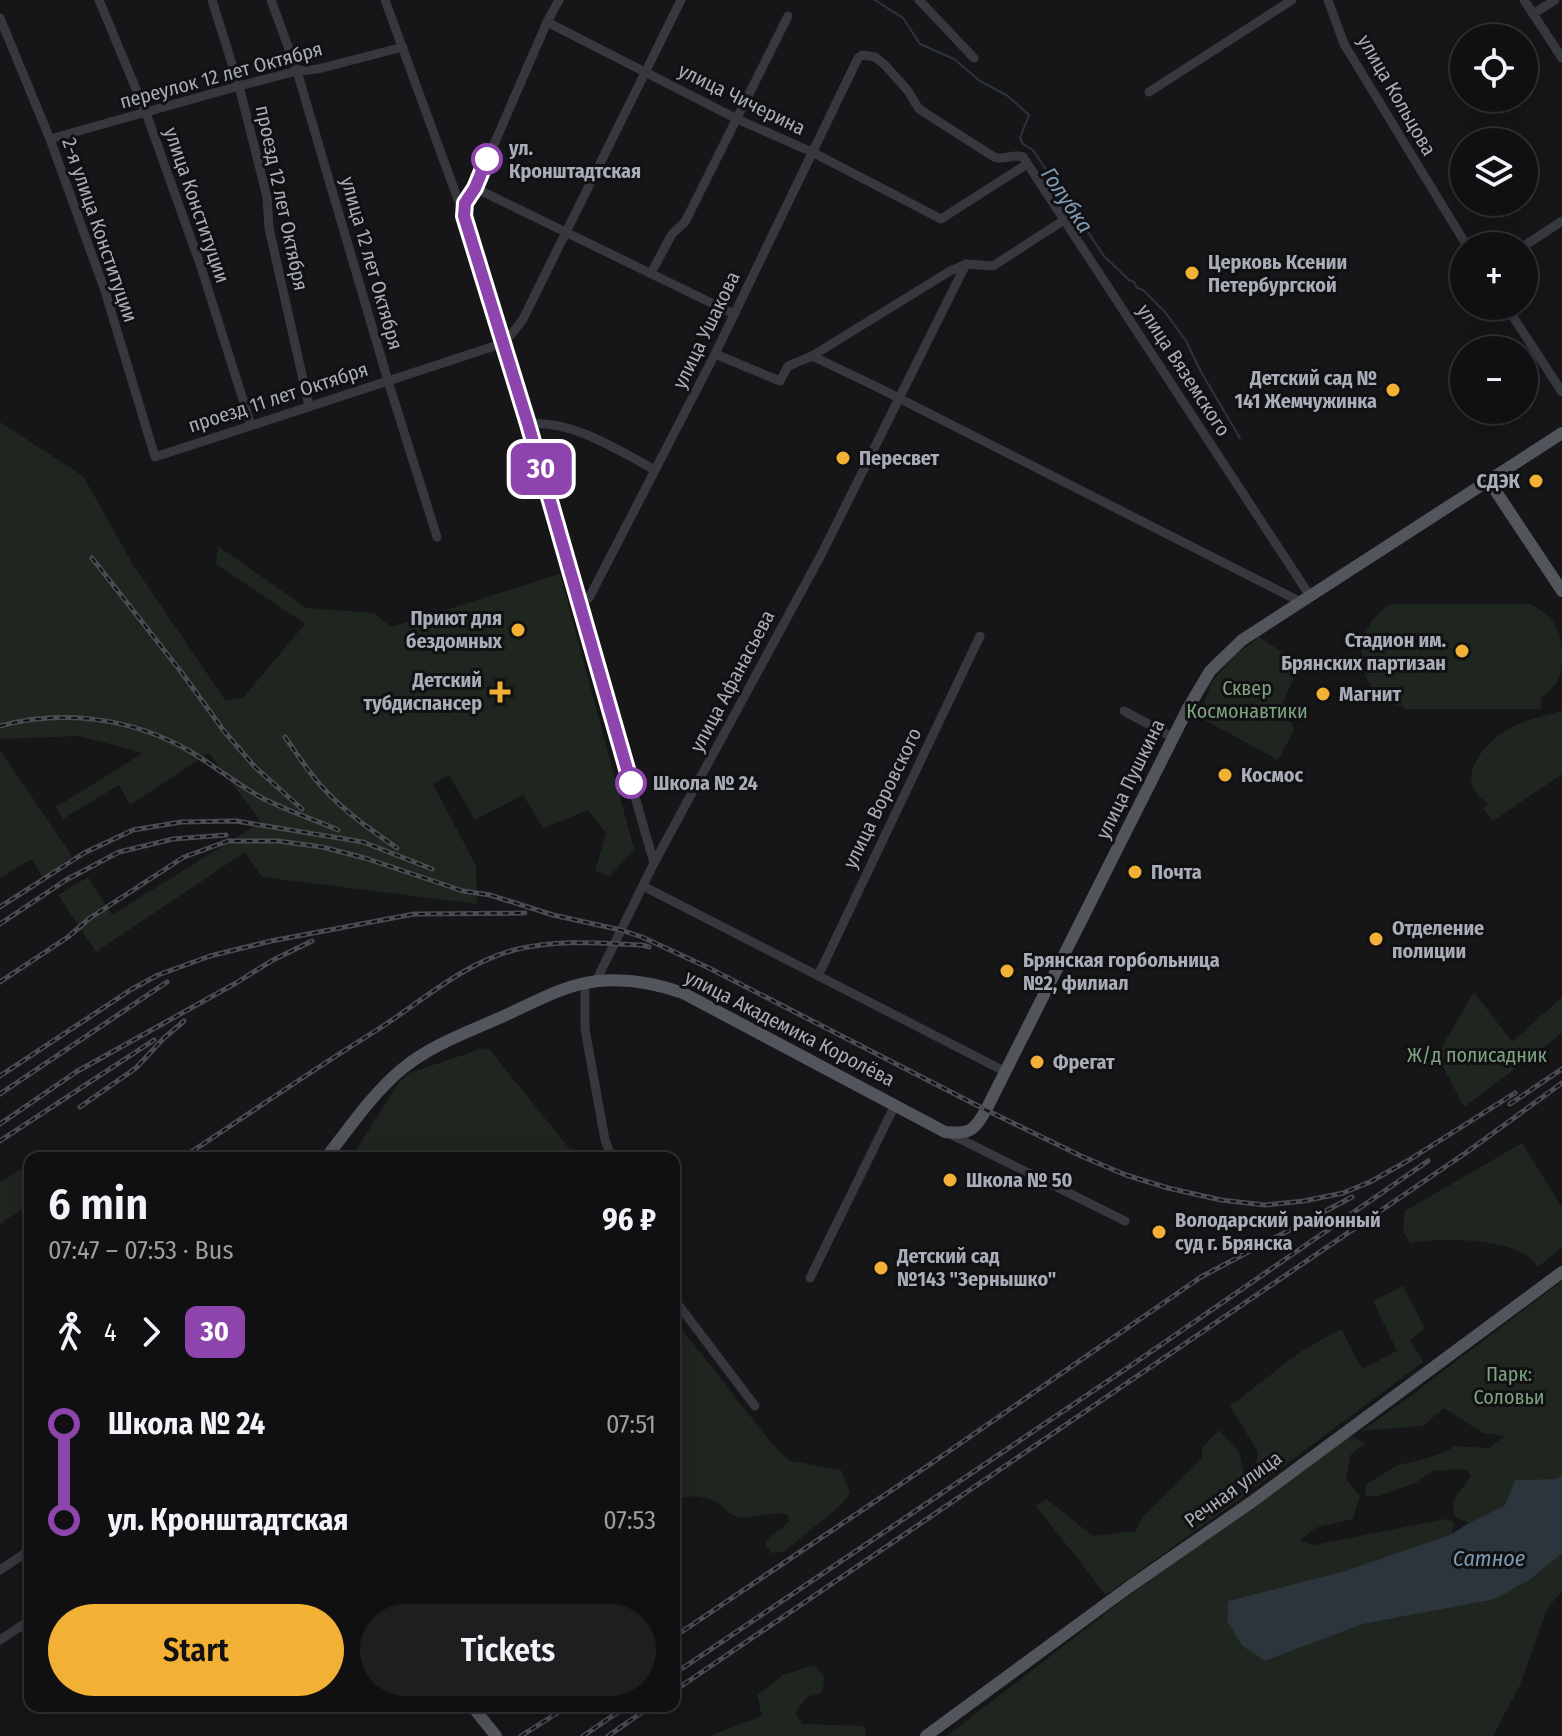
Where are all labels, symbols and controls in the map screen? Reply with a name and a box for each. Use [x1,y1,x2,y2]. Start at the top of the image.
map controls [1450,24,1538,424]
button: locate [1450,24,1538,112]
street label: улица Кольцова [1353,30,1441,160]
street label: переулок 12 лет Октября [117,36,325,114]
street label: улица Чичерина [675,58,809,140]
street label: проезд 12 лет Октября [251,103,313,293]
street label: улица Конституции [159,124,235,286]
button: layers [1450,128,1538,216]
street label: 2-я улица Конституции [57,135,143,325]
place label: ул. Кронштадтская [508,136,641,183]
marker: ул. Кронштадтская [472,144,502,174]
water label: Голубка [1035,162,1099,238]
street label: улица 12 лет Октября [336,174,408,352]
button: + [1450,232,1538,320]
place label: Церковь Ксении Петербургской [1208,250,1347,297]
marker: Церковь Ксении Петербургской [1183,264,1201,282]
street label: улица Ушакова [667,267,745,393]
street label: улица Вяземского [1132,299,1236,441]
button: − [1450,336,1538,424]
street label: проезд 11 лет Октября [185,357,371,437]
place label: Детский сад № 141 Жемчужинка [1235,366,1377,413]
marker: Детский сад № 141 Жемчужинка [1384,381,1402,399]
line badge: 30 [505,443,577,495]
place label: Пересвет [859,446,940,470]
marker: Пересвет [834,449,852,467]
text: 30 [527,452,555,485]
place label: СДЭК [1477,469,1521,493]
marker: СДЭК [1527,472,1545,490]
place label: Приют для бездомных [406,606,503,653]
street label: улица Афанасьева [684,606,780,756]
marker: Приют для бездомных [509,621,527,639]
place label: Стадион им. Брянских партизан [1281,628,1446,675]
marker: Стадион им. Брянских партизан [1453,642,1471,660]
place label: Детский тубдиспансер [364,668,482,715]
park label: Сквер Космонавтики [1186,676,1308,723]
marker: Детский тубдиспансер [489,681,511,703]
place label: Магнит [1339,682,1402,706]
marker: Магнит [1314,685,1332,703]
street label: улица Пушкина [1091,715,1169,843]
street label: улица Воровского [838,724,926,872]
place label: Космос [1241,763,1303,787]
marker: Космос [1216,766,1234,784]
marker: Школа № 24 [616,768,646,798]
place label: Школа № 24 [653,771,758,795]
place label: Почта [1151,860,1202,884]
marker: Почта [1126,863,1144,881]
place label: Отделение полиции [1392,916,1484,963]
marker: Отделение полиции [1367,930,1385,948]
place label: Брянская горбольница №2, филиал [1023,948,1220,995]
marker: Брянская горбольница №2, филиал [998,962,1016,980]
street label: улица Академика Королёва [681,965,899,1091]
park label: Ж/д полисадник [1407,1043,1548,1067]
place label: Фрегат [1053,1050,1115,1074]
marker: Фрегат [1028,1053,1046,1071]
place label: Школа № 50 [966,1168,1073,1192]
marker: Школа № 50 [941,1171,959,1189]
text: 6 min [48,1178,148,1231]
text: 96 ₽ [602,1202,656,1238]
place label: Володарский районный суд г. Брянска [1175,1208,1381,1255]
marker: Володарский районный суд г. Брянска [1150,1223,1168,1241]
text: 07:47 – 07:53 · Bus [48,1235,234,1266]
place label: Детский сад №143 "Зернышко" [896,1244,1056,1291]
marker: Детский сад №143 "Зернышко" [872,1259,890,1277]
icon: walk [48,1310,92,1354]
icon: forward [129,1310,173,1354]
text: 30 [201,1315,229,1348]
text: 4 [104,1317,117,1348]
park label: Парк: Соловьи [1474,1362,1544,1409]
text: Школа № 24 [108,1406,265,1442]
text: 07:51 [606,1409,656,1440]
street label: Речная улица [1180,1446,1286,1532]
text: ул. Кронштадтская [108,1502,348,1538]
text: 07:53 [603,1505,656,1536]
water label: Сатное [1453,1545,1525,1572]
button: Start [48,1604,344,1696]
button: Tickets [360,1604,656,1696]

